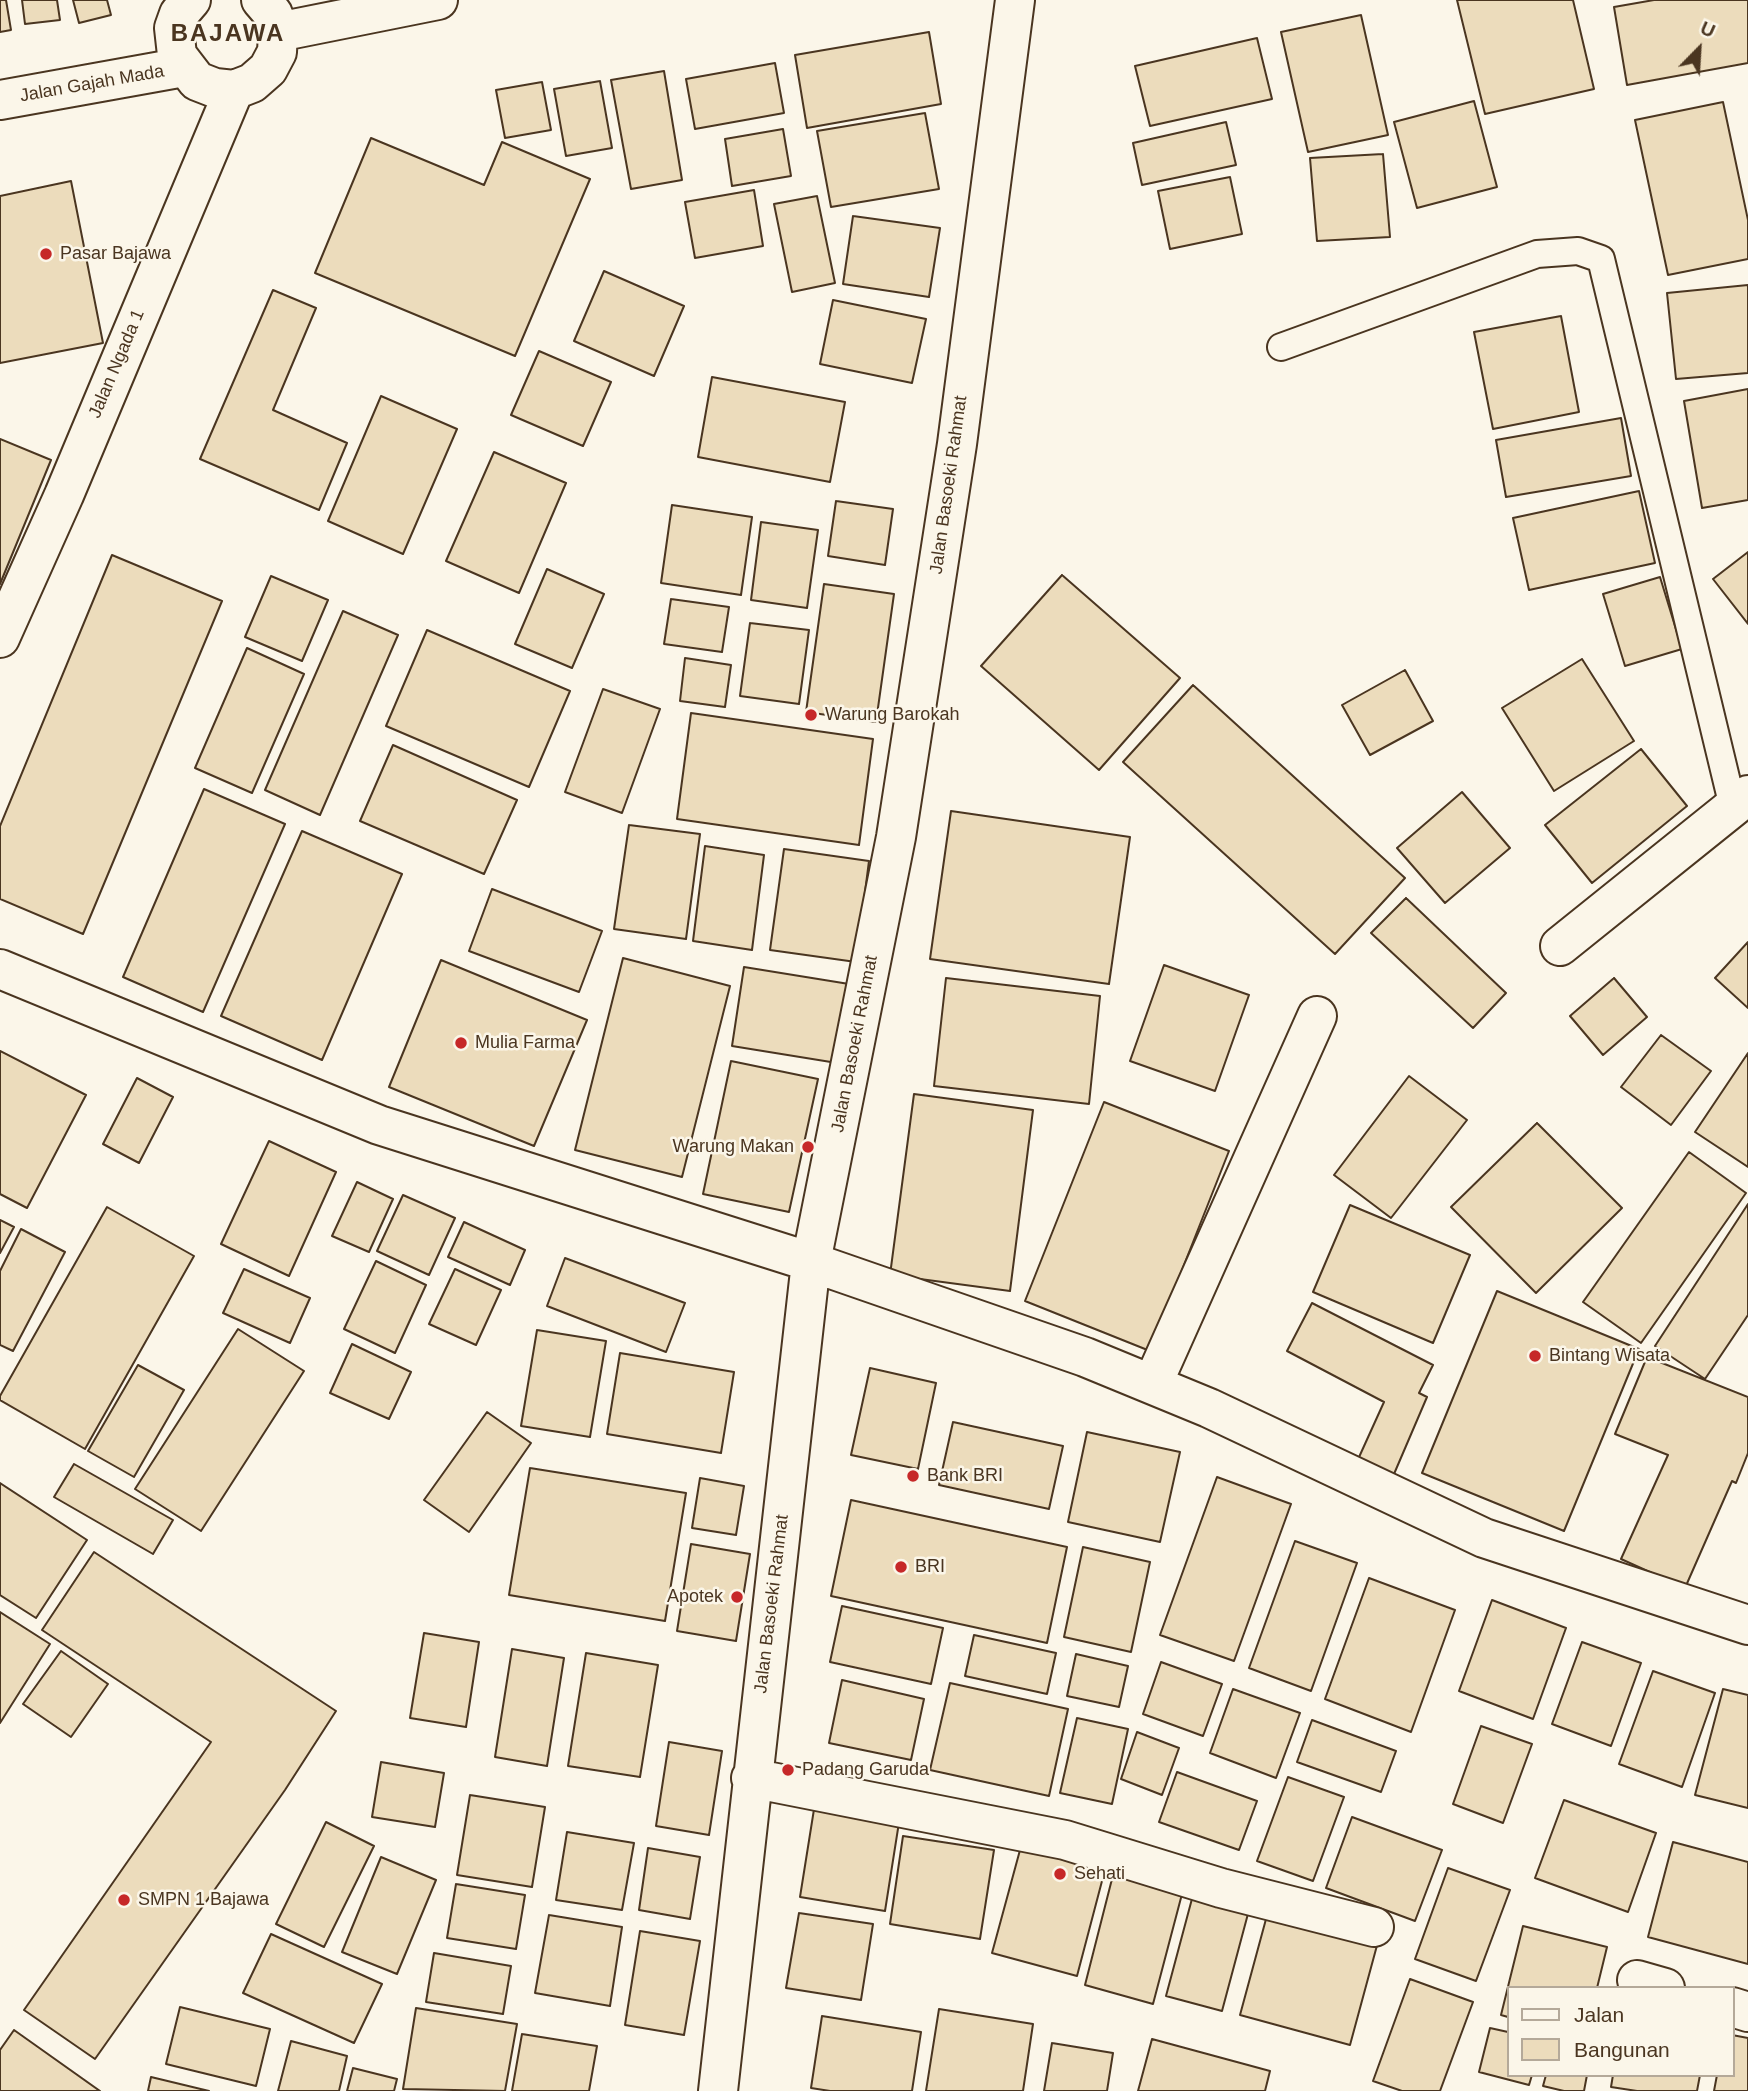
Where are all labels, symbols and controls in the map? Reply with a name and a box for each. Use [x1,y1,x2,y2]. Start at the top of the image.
north arrow [1664,14,1734,84]
text: U [1697,17,1718,42]
district label: BAJAWA [171,20,285,48]
street label: Jalan Gajah Mada [18,61,166,107]
place label: Pasar Bajawa [60,243,171,265]
marker: Pasar Bajawa [38,246,54,262]
street label: Jalan Ngada 1 [84,306,150,422]
street label: Jalan Basoeki Rahmat [926,394,972,576]
place label: Warung Barokah [825,704,959,726]
marker: Warung Barokah [803,707,819,723]
street label: Jalan Basoeki Rahmat [827,954,883,1134]
place label: Mulia Farma [475,1032,575,1054]
marker: Mulia Farma [453,1035,469,1051]
place label: Warung Makan [673,1136,794,1158]
marker: Warung Makan [800,1139,816,1155]
place label: Bintang Wisata [1549,1345,1670,1367]
marker: Bintang Wisata [1527,1348,1543,1364]
place label: Bank BRI [927,1465,1003,1487]
marker: Bank BRI [905,1468,921,1484]
street label: Jalan Basoeki Rahmat [750,1513,794,1695]
place label: BRI [915,1556,945,1578]
marker: BRI [893,1559,909,1575]
place label: Apotek [667,1586,723,1608]
marker: Apotek [729,1589,745,1605]
place label: Padang Garuda [802,1759,929,1781]
marker: Padang Garuda [780,1762,796,1778]
place label: Sehati [1074,1863,1125,1885]
marker: Sehati [1052,1866,1068,1882]
place label: SMPN 1 Bajawa [138,1889,269,1911]
marker: SMPN 1 Bajawa [116,1892,132,1908]
legend [1506,1986,1734,2077]
text: Jalan [1574,2003,1624,2026]
text: Bangunan [1574,2038,1670,2061]

